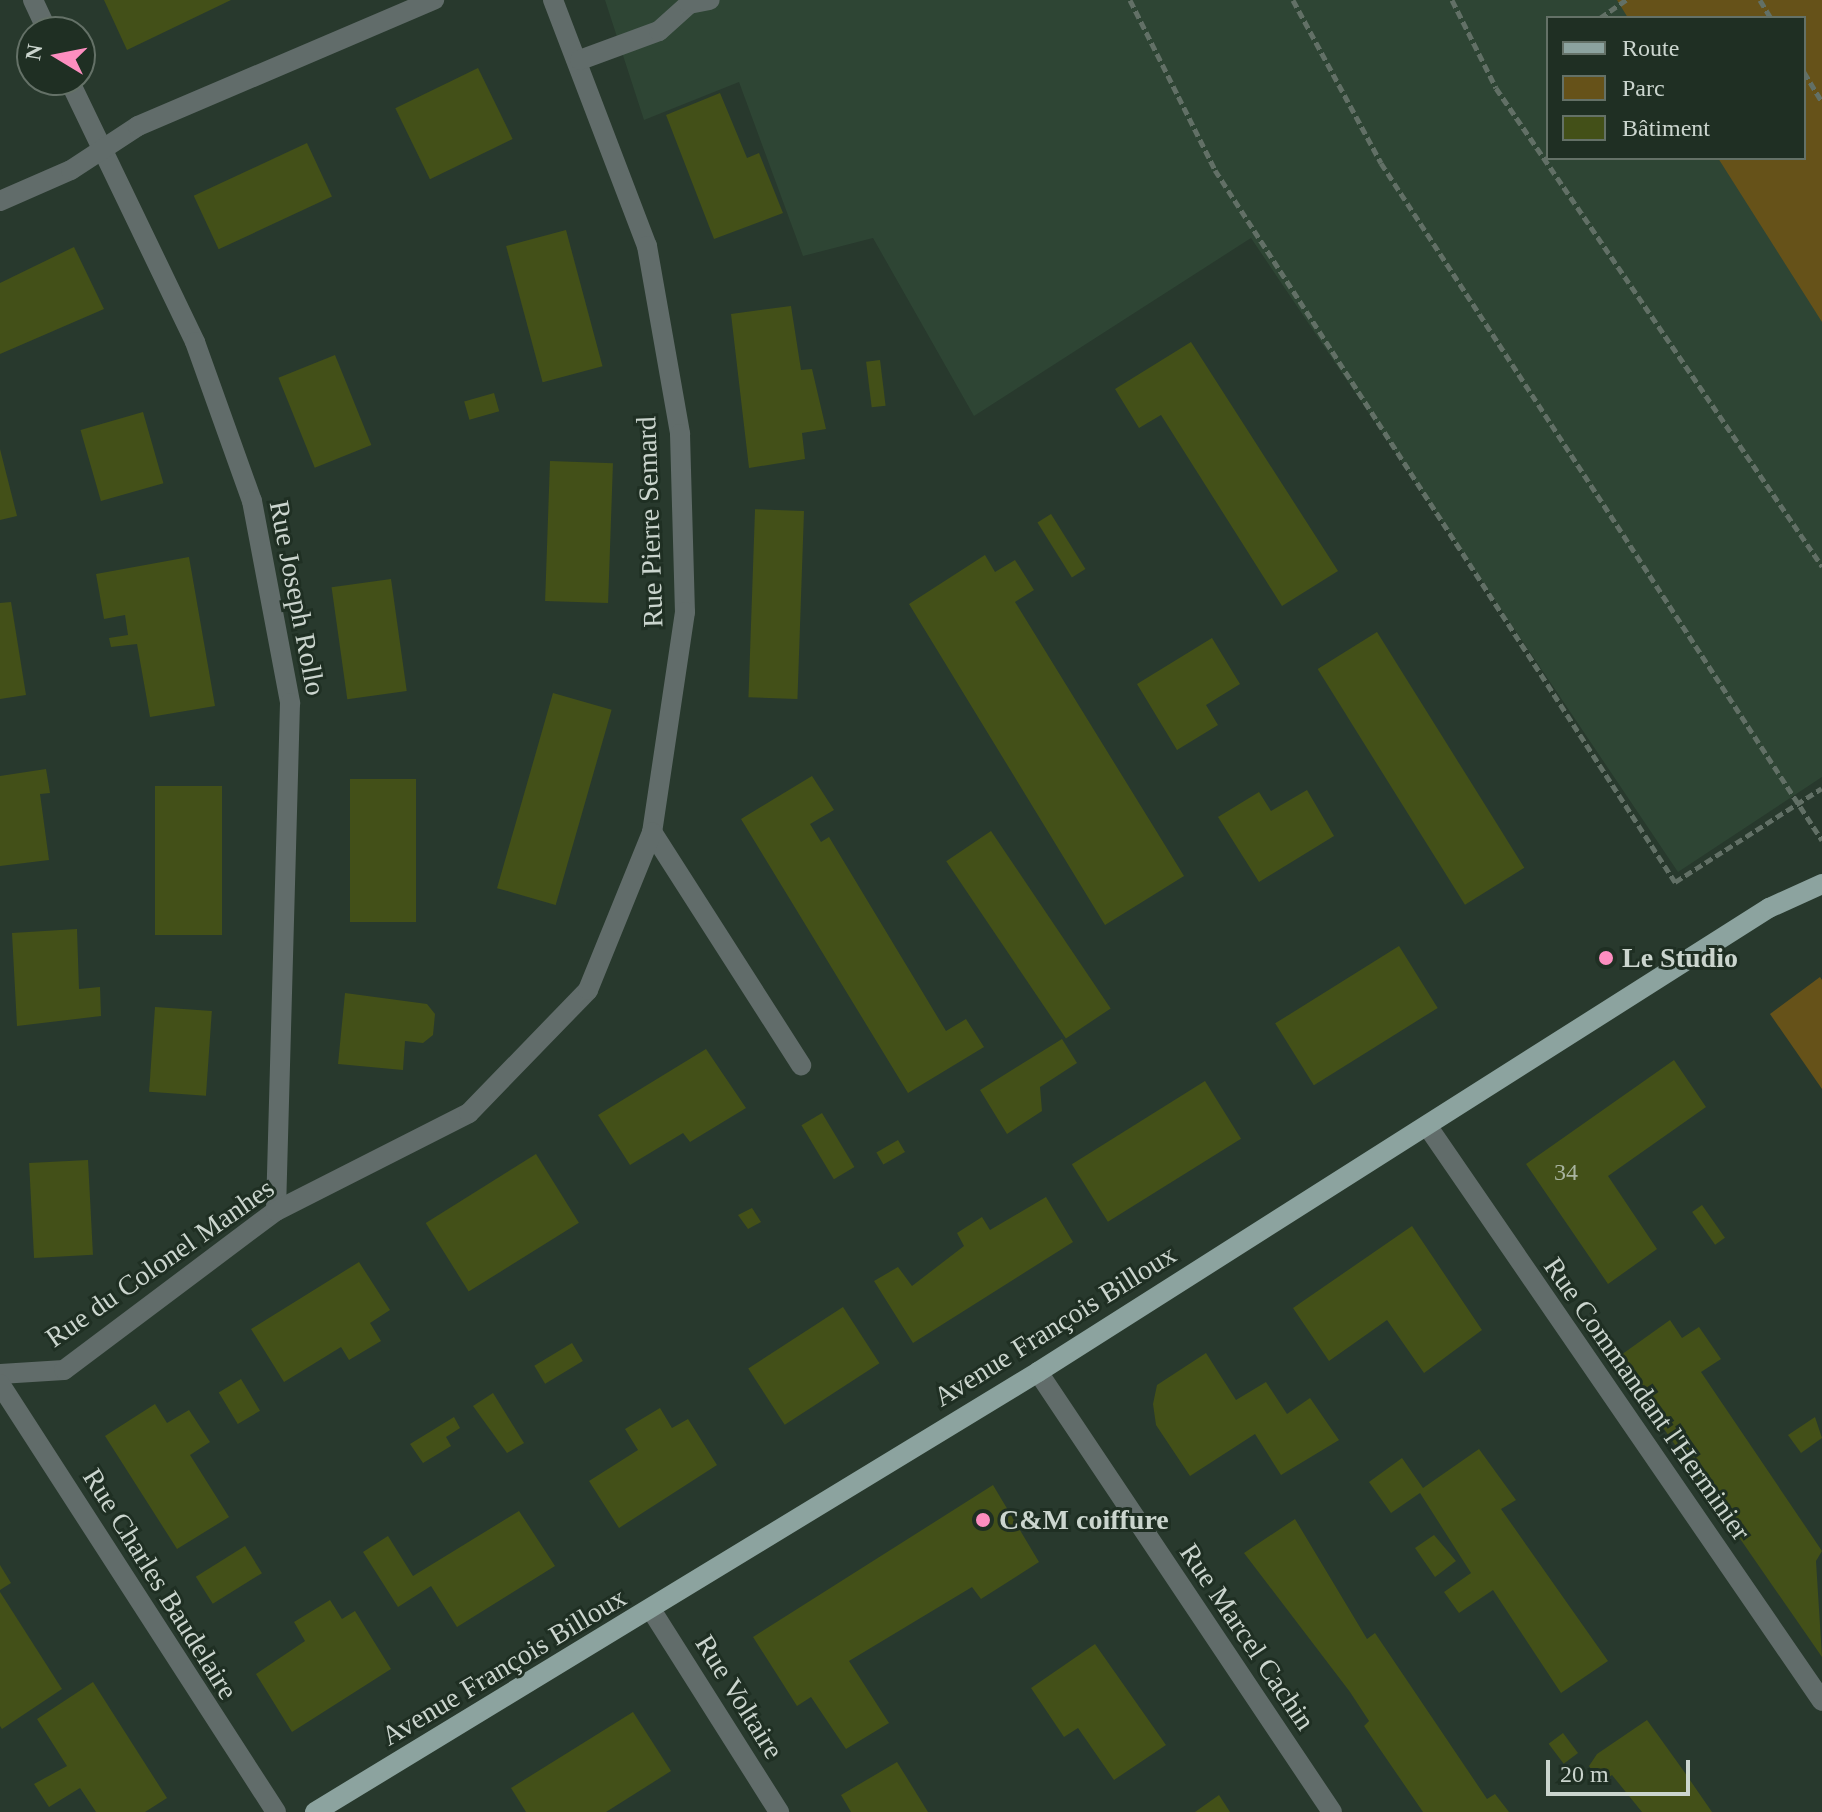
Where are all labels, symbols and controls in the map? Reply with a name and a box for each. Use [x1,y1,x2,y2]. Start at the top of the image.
north arrow [16,16,96,96]
legend [1546,16,1806,160]
text: Route [1622,35,1679,61]
text: N [20,42,48,62]
text: Parc [1622,75,1665,101]
text: Bâtiment [1622,115,1710,141]
street label: Rue Pierre Semard [630,416,670,628]
street label: Rue Joseph Rollo [262,498,332,698]
place label: Le Studio [1622,941,1738,975]
marker: Le Studio [1597,949,1615,967]
house number: 34 [1554,1159,1578,1187]
street label: Rue du Colonel Manhes [39,1171,281,1355]
street label: Avenue François Billoux [928,1238,1182,1414]
street label: Rue Commandant l'Herminier [1536,1251,1758,1547]
street label: Rue Charles Baudelaire [75,1462,245,1706]
place label: C&M coiffure [999,1503,1169,1537]
marker: C&M coiffure [974,1511,992,1529]
street label: Rue Marcel Cachin [1172,1537,1322,1737]
street label: Avenue François Billoux [376,1581,632,1753]
street label: Rue Voltaire [688,1629,790,1765]
scale bar [1550,1744,1694,1794]
text: 20 m [1560,1761,1609,1787]

